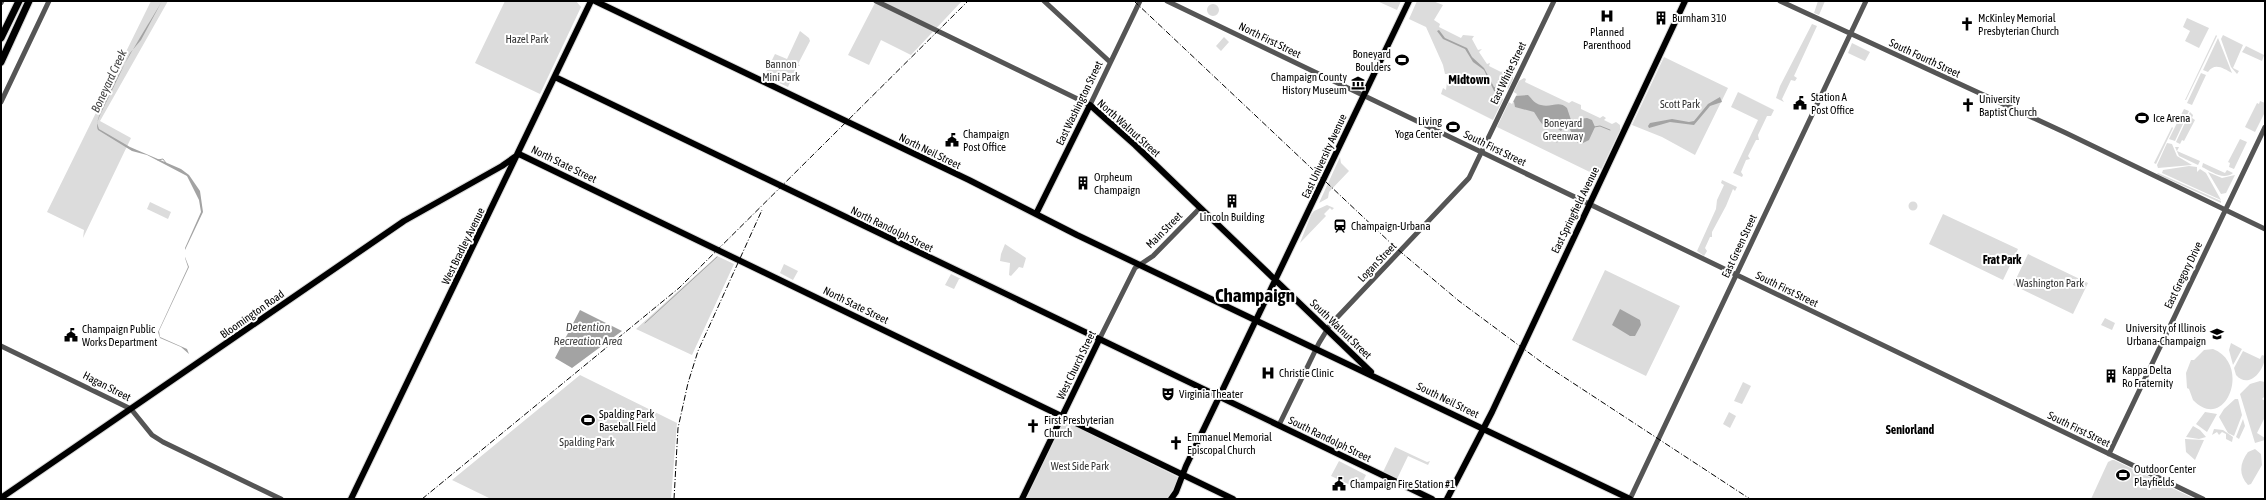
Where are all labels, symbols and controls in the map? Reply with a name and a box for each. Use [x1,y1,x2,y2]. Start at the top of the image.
hospital icon: Planned Parenthood [1599,8,1615,24]
building icon: Burnham 310 [1653,10,1669,26]
place label: Burnham 310 [1672,12,1727,24]
place label: McKinley Memorial Presbyterian Church [1978,12,2059,37]
church icon: McKinley Memorial Presbyterian Church [1959,16,1975,32]
street label: North First Street [1237,20,1303,60]
place label: Planned Parenthood [1583,26,1631,51]
park label: Hazel Park [505,33,549,45]
street label: South Fourth Street [1888,36,1962,80]
street label: East White Street [1488,40,1528,106]
water label: Boneyard Creek [88,47,130,115]
place label: Boneyard Boulders [1352,48,1391,73]
sports icon: Boneyard Boulders [1394,52,1410,68]
park label: Bannon Mini Park [762,58,800,83]
street label: East Washington Street [1053,59,1105,147]
place label: Champaign County History Museum [1271,71,1347,96]
district label: Midtown [1448,72,1490,87]
museum icon: Champaign County History Museum [1350,75,1366,91]
place label: Station A Post Office [1811,91,1854,116]
place label: University Baptist Church [1979,93,2037,118]
public building icon: Station A Post Office [1792,95,1808,111]
street label: North Walnut Street [1095,97,1163,159]
church icon: University Baptist Church [1960,97,1976,113]
park label: Scott Park [1660,98,1700,110]
sports icon: Ice Arena [2134,110,2150,126]
street label: East University Avenue [1299,112,1349,200]
place label: Ice Arena [2153,112,2190,124]
place label: Living Yoga Center [1395,115,1443,140]
park label: Boneyard Greenway [1543,117,1584,142]
sports icon: Living Yoga Center [1445,119,1461,135]
place label: Champaign Post Office [963,128,1009,153]
street label: South First Street [1462,128,1528,168]
street label: North Neil Street [897,131,963,171]
public building icon: Champaign Post Office [944,132,960,148]
street label: North State Street [529,143,599,185]
street label: East Springfield Avenue [1549,165,1601,255]
place label: Orpheum Champaign [1094,171,1140,196]
building icon: Orpheum Champaign [1075,175,1091,191]
building icon: Lincoln Building [1224,193,1240,209]
street label: North Randolph Street [849,204,935,254]
street label: West Bradley Avenue [439,206,487,286]
street label: Main Street [1143,209,1185,251]
place label: Lincoln Building [1200,211,1265,223]
street label: East Green Street [1719,212,1759,280]
station icon: Champaign-Urbana [1332,218,1348,234]
place label: Champaign-Urbana [1351,220,1431,232]
street label: Logan Street [1355,240,1399,284]
street label: East Gregory Drive [2162,240,2204,310]
district label: Frat Park [1983,253,2022,267]
street label: South First Street [1754,269,1820,309]
park label: Washington Park [2016,277,2084,289]
street label: North State Street [821,284,891,326]
district label: Champaign [1215,284,1295,306]
street label: Bloomington Road [218,288,286,340]
street label: South Walnut Street [1308,297,1374,361]
water label: Detention Recreation Area [554,320,623,348]
place label: University of Illinois Urbana-Champaign [2126,322,2206,347]
place label: Champaign Public Works Department [82,323,158,348]
school or university icon: University of Illinois Urbana-Champaign [2209,326,2225,342]
public building icon: Champaign Public Works Department [63,327,79,343]
street label: West Church Street [1054,329,1098,401]
place label: Kappa Delta Ro Fraternity [2122,364,2174,389]
hospital icon: Christie Clinic [1260,365,1276,381]
place label: Christie Clinic [1279,367,1334,379]
building icon: Kappa Delta Ro Fraternity [2103,368,2119,384]
street label: Hagan Street [81,369,133,403]
street label: South Neil Street [1415,380,1481,420]
theatre icon: Virginia Theater [1160,386,1176,402]
place label: Virginia Theater [1179,388,1244,400]
place label: Spalding Park Baseball Field [599,408,656,433]
street label: South First Street [2046,409,2112,449]
sports icon: Spalding Park Baseball Field [580,412,596,428]
place label: First Presbyterian Church [1044,414,1114,439]
street label: South Randolph Street [1287,414,1373,464]
church icon: First Presbyterian Church [1025,418,1041,434]
district label: Seniorland [1886,423,1935,437]
place label: Emmanuel Memorial Episcopal Church [1187,431,1272,456]
church icon: Emmanuel Memorial Episcopal Church [1168,435,1184,451]
park label: Spalding Park [559,436,615,448]
park label: West Side Park [1051,460,1109,472]
place label: Outdoor Center Playfields [2134,463,2196,488]
sports icon: Outdoor Center Playfields [2115,467,2131,483]
public building icon: Champaign Fire Station #1 [1331,476,1347,492]
place label: Champaign Fire Station #1 [1350,478,1455,490]

